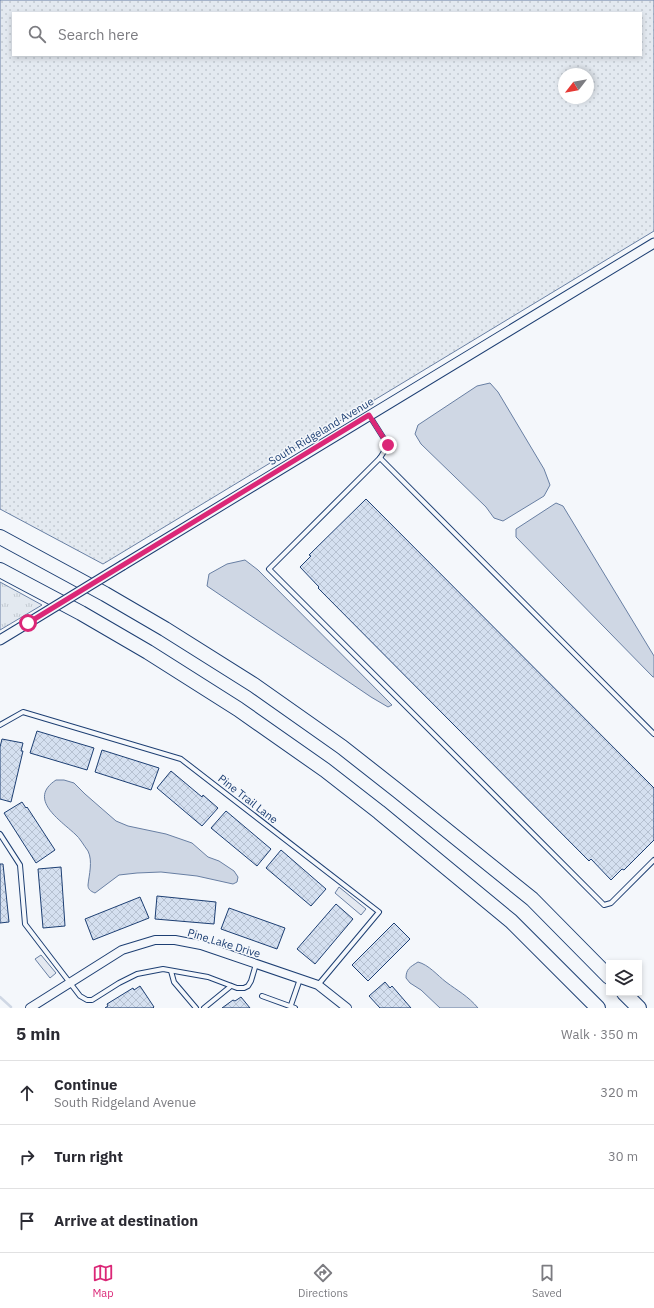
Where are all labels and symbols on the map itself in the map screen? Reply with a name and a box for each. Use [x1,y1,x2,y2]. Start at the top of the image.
north arrow [558,68,594,104]
street label: South Ridgeland Avenue [266,394,376,468]
route end [379,436,397,454]
route start [19,614,37,632]
street label: Pine Trail Lane [215,771,281,827]
street label: Pine Lake Drive [186,925,262,961]

